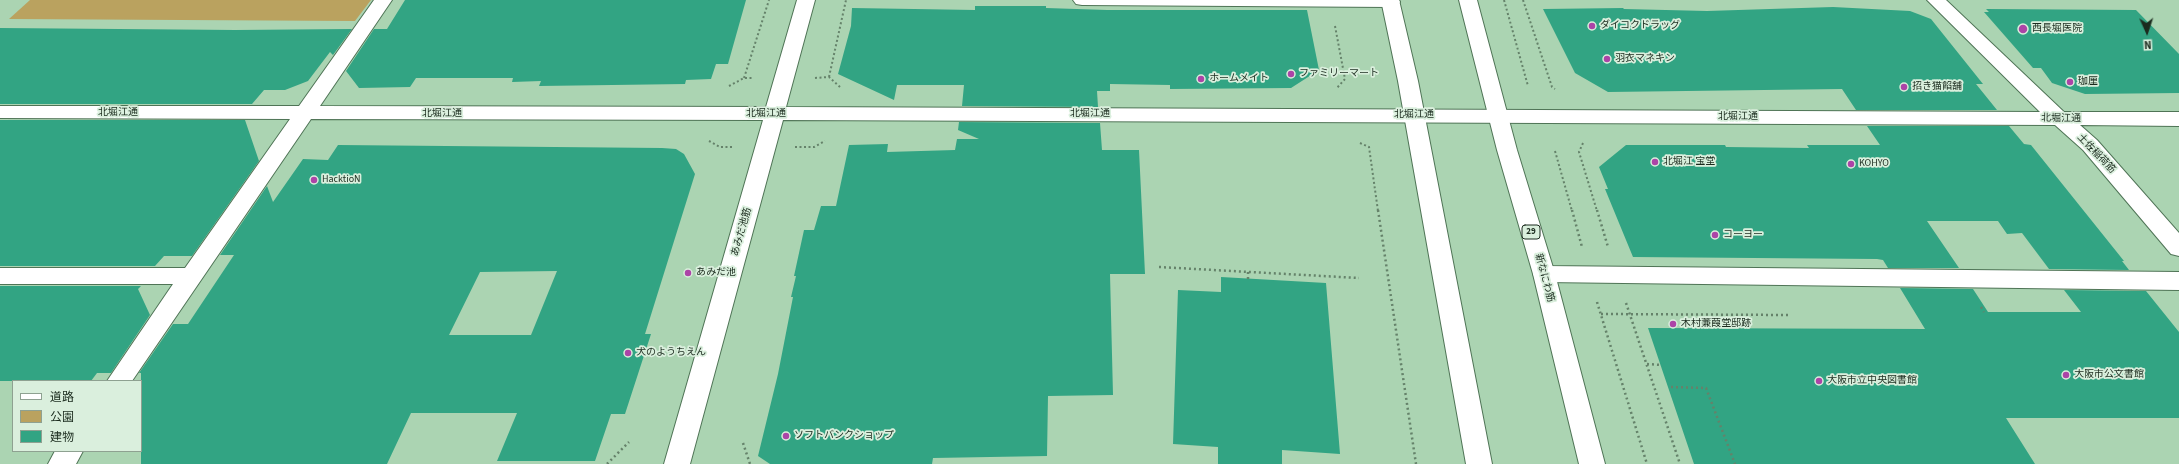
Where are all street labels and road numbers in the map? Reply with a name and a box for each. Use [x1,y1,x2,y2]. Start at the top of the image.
street label: 北堀江通 [98,107,138,119]
street label: 北堀江通 [422,108,462,120]
street label: 北堀江通 [746,108,786,120]
street label: 北堀江通 [1070,108,1110,120]
street label: 北堀江通 [1394,109,1434,121]
street label: 北堀江通 [1718,111,1758,123]
street label: 北堀江通 [2041,113,2081,125]
street label: 土佐稲荷筋 [2074,132,2118,176]
street label: あみだ池筋 [729,206,755,258]
road number: 29 [1522,225,1540,239]
street label: 新なにわ筋 [1532,252,1556,304]

